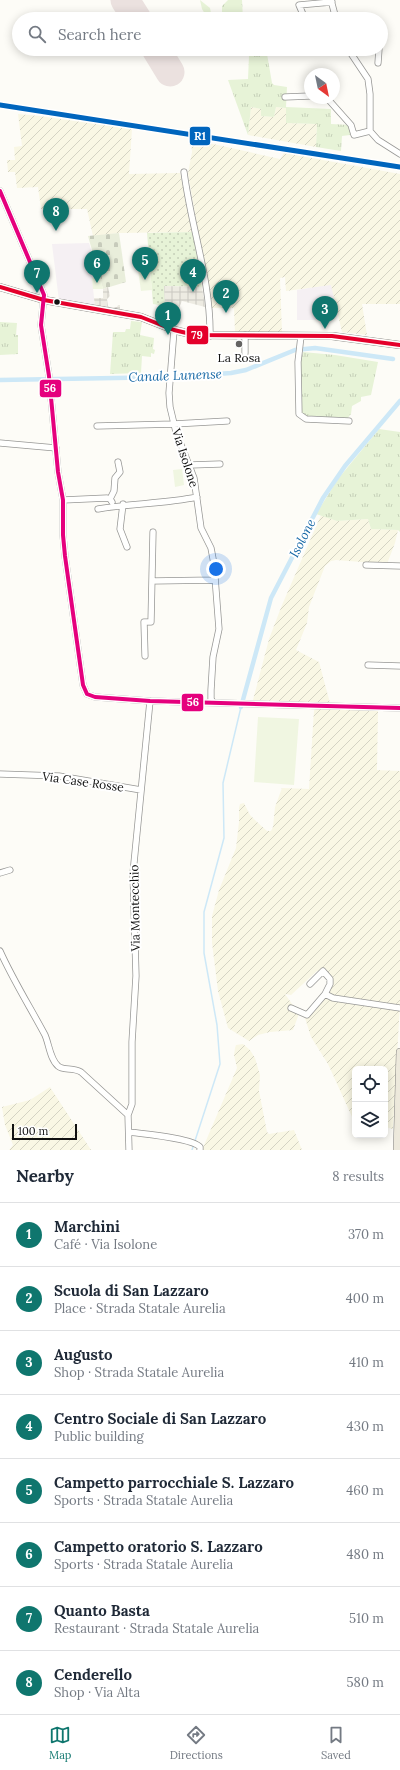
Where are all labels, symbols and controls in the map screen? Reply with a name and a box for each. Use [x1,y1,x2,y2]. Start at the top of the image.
search box [12,12,388,56]
icon: search [26,23,48,45]
text: Search here [58,25,141,44]
north arrow [304,68,340,104]
line badge: R1 [189,126,211,146]
text: R1 [194,129,207,143]
pin: 8 [43,198,69,231]
pin: 5 [132,247,158,280]
pin: 6 [84,250,110,283]
pin: 4 [180,259,206,292]
pin: 7 [24,260,50,293]
pin: 2 [213,280,239,313]
pin: 3 [312,296,338,329]
unlabelled marker [52,297,62,307]
pin: 1 [155,302,181,335]
line badge: 79 [186,325,209,345]
text: 79 [191,328,203,342]
marker: La Rosa [234,339,244,349]
place label: La Rosa [218,350,260,365]
water label: Canale Lunense [128,365,222,386]
line badge: 56 [39,379,62,398]
text: 56 [44,381,56,395]
street label: Via Isolone [169,426,202,490]
water label: Isolone [286,516,319,560]
your location [206,559,226,579]
line badge: 56 [181,693,204,712]
text: 56 [187,695,199,709]
street label: Via Case Rosse [40,768,125,795]
street label: Via Montecchio [126,864,143,953]
map controls [352,1066,388,1138]
button: locate [352,1066,388,1102]
button: layers [352,1102,388,1138]
scale bar [12,1122,77,1141]
text: 100 m [18,1124,48,1138]
text: Nearby [16,1165,74,1187]
text: 8 results [332,1168,384,1185]
text: Marchini [54,1217,120,1236]
text: 1 [26,1226,32,1243]
text: 370 m [348,1226,384,1243]
text: Café · Via Isolone [54,1236,157,1253]
text: Scuola di San Lazzaro [54,1281,209,1300]
text: 2 [26,1290,32,1307]
text: 400 m [346,1290,384,1307]
text: Place · Strada Statale Aurelia [54,1300,226,1317]
text: Augusto [54,1345,113,1364]
text: 3 [25,1354,33,1371]
text: 410 m [349,1354,384,1371]
text: Shop · Strada Statale Aurelia [54,1364,224,1381]
text: Centro Sociale di San Lazzaro [54,1409,266,1428]
text: 4 [25,1418,33,1435]
text: 430 m [347,1418,384,1435]
text: Public building [54,1428,144,1445]
text: Campetto parrocchiale S. Lazzaro [54,1473,294,1492]
text: 5 [25,1482,33,1499]
text: 460 m [346,1482,384,1499]
text: Sports · Strada Statale Aurelia [54,1492,233,1509]
text: Campetto oratorio S. Lazzaro [54,1537,263,1556]
text: 6 [25,1546,33,1563]
text: 480 m [347,1546,384,1563]
text: Sports · Strada Statale Aurelia [54,1556,233,1573]
text: Quanto Basta [54,1601,150,1620]
text: 7 [26,1610,32,1627]
text: 510 m [349,1610,384,1627]
text: Restaurant · Strada Statale Aurelia [54,1620,259,1637]
text: Cenderello [54,1665,132,1684]
text: 8 [25,1674,33,1691]
text: 580 m [346,1674,384,1691]
text: Shop · Via Alta [54,1684,140,1701]
tab: Map [49,1724,71,1762]
tab: Directions [170,1724,223,1762]
tab: Saved [321,1724,351,1762]

